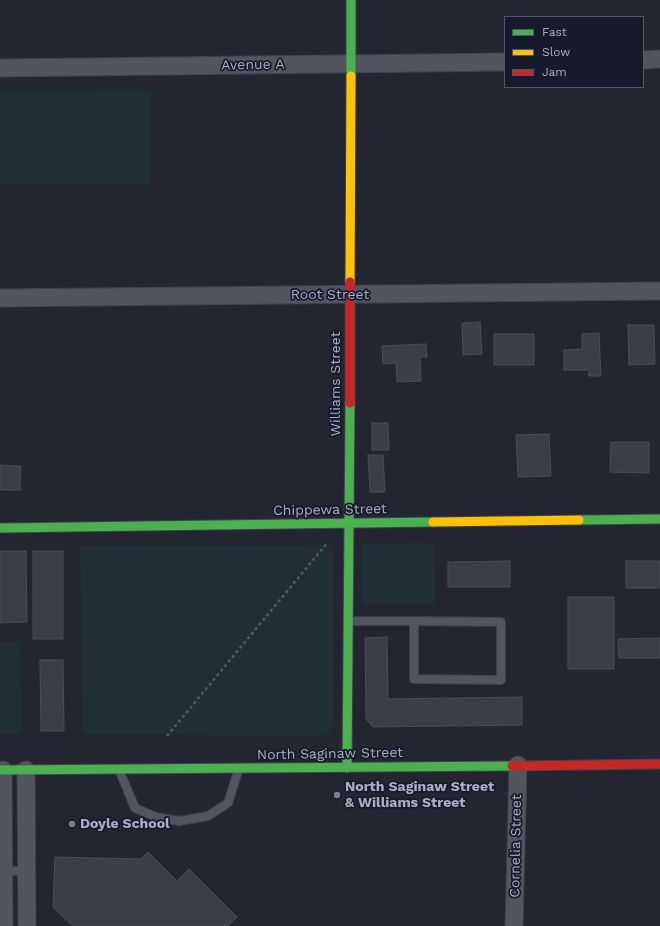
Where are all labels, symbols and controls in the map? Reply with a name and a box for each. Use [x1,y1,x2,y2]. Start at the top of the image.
legend [504,16,644,88]
text: Fast [542,25,567,39]
text: Slow [542,45,570,59]
street label: Avenue A [221,56,285,74]
text: Jam [542,65,567,79]
street label: Root Street [291,287,369,303]
street label: Williams Street [328,331,344,437]
street label: Chippewa Street [273,501,387,519]
street label: North Saginaw Street [257,744,403,764]
place label: North Saginaw Street & Williams Street [345,779,494,812]
marker: North Saginaw Street & Williams Street [332,790,342,800]
street label: Cornelia Street [507,794,525,898]
place label: Doyle School [80,816,170,832]
marker: Doyle School [67,819,77,829]

